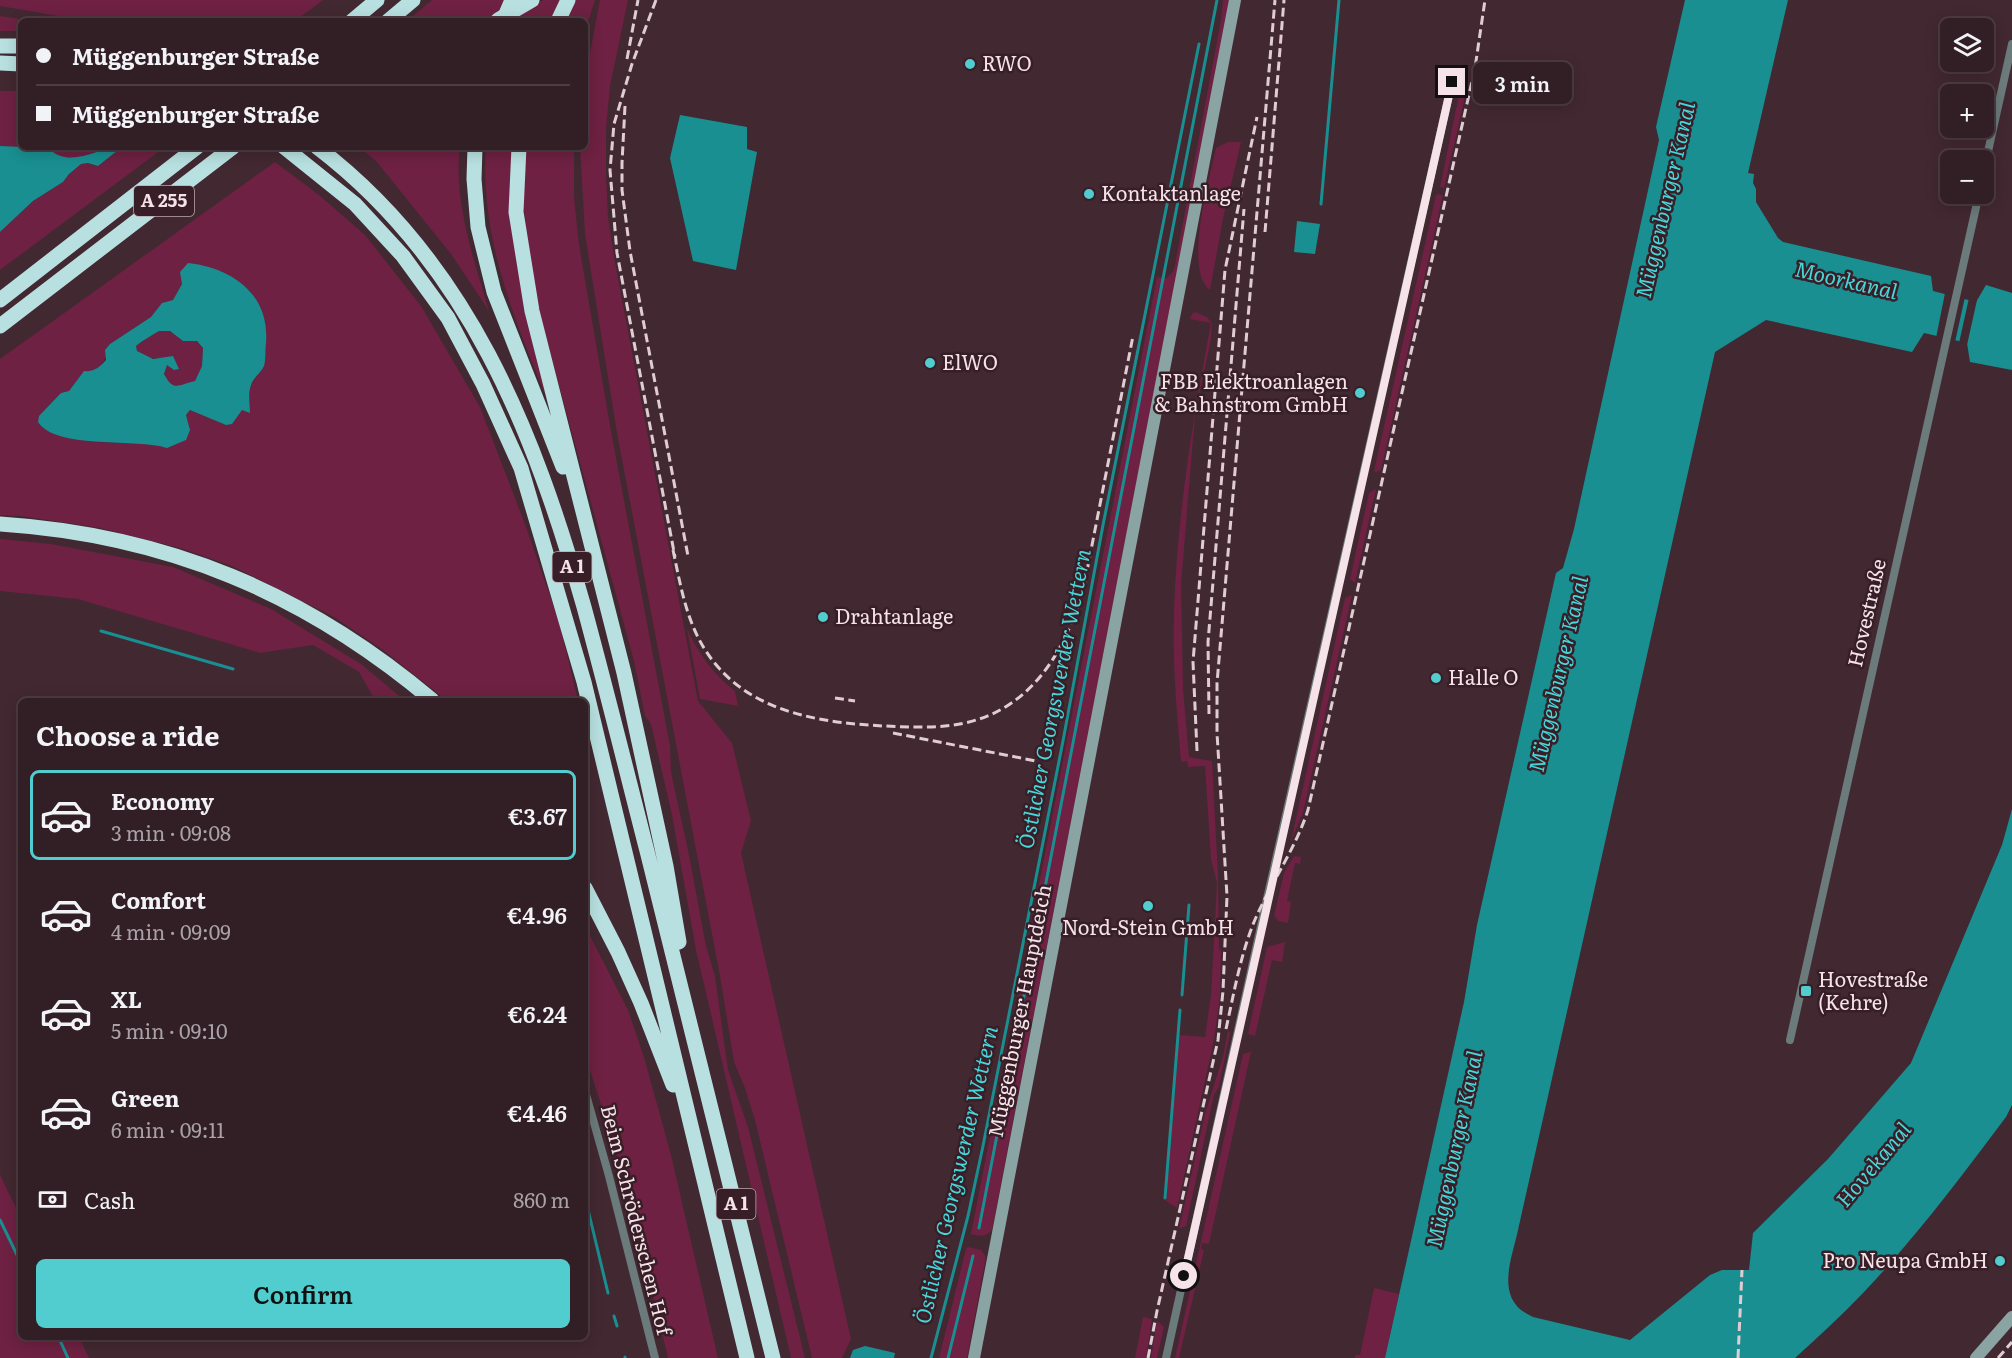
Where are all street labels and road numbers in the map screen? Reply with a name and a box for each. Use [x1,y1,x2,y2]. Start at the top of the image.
road number: A 255 [134,186,194,216]
road number: A 1 [552,552,592,582]
street label: Hovestraße [1838,556,1892,670]
street label: Müggenburger Hauptdeich [979,881,1057,1140]
street label: Beim Schröderschen Hof [595,1101,682,1340]
road number: A 1 [716,1189,756,1219]

